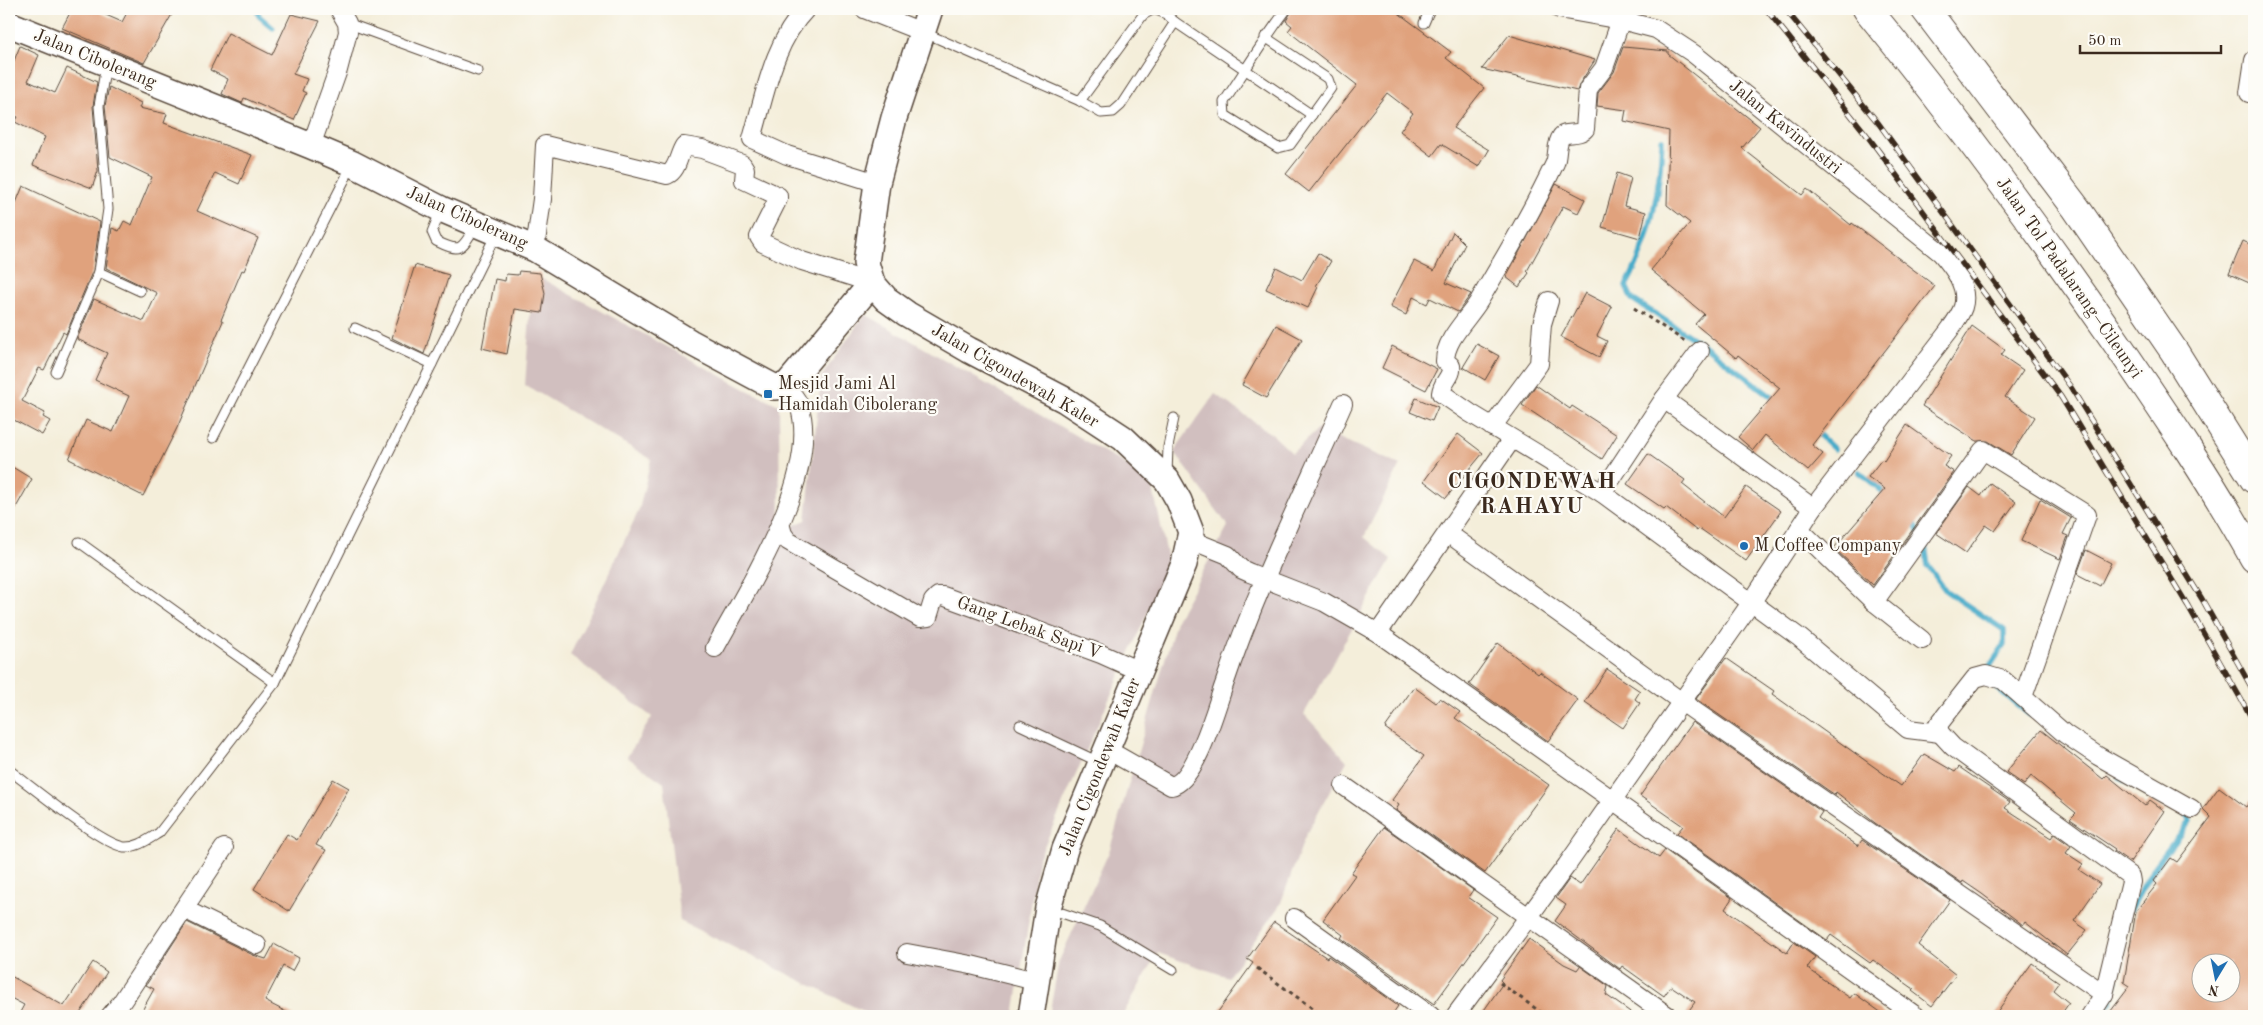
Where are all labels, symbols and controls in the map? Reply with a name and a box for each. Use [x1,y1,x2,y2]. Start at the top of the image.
scale bar [2080,22,2222,54]
street label: Jalan Cibolerang [31,26,159,92]
text: 50 m [2088,34,2122,49]
street label: Jalan Kavindustri [1726,76,1845,178]
street label: Jalan Tol Padalarang–Cileunyi [1993,174,2145,382]
street label: Jalan Cibolerang [403,183,531,253]
street label: Jalan Cigondewah Kaler [928,321,1102,432]
place label: Mesjid Jami Al Hamidah Cibolerang [778,375,938,414]
marker: Mesjid Jami Al Hamidah Cibolerang [762,388,774,400]
district label: CIGONDEWAH RAHAYU [1447,471,1617,518]
place label: M Coffee Company [1754,537,1902,555]
marker: M Coffee Company [1738,540,1750,552]
street label: Gang Lebak Sapi V [954,593,1104,663]
street label: Jalan Cigondewah Kaler [1056,675,1144,859]
north arrow [2190,952,2240,1002]
text: N [2207,982,2220,998]

